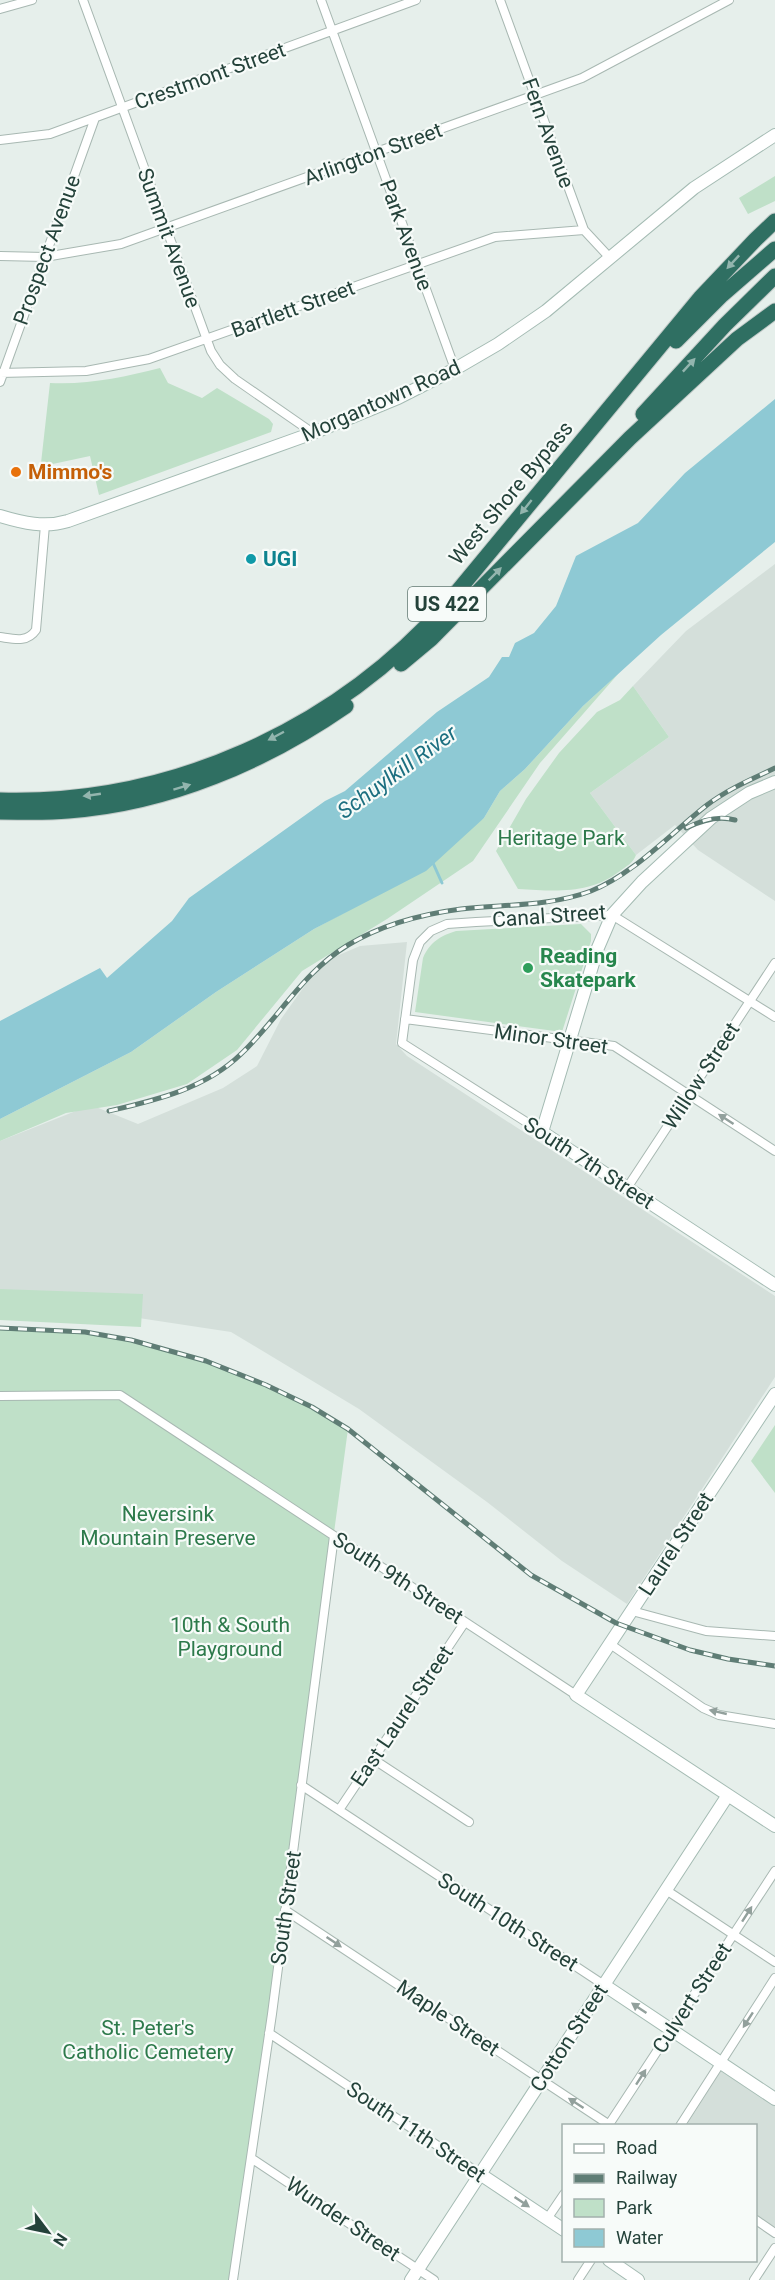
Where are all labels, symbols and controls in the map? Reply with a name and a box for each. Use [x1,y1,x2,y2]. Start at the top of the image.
street label: Crestmont Street [131,38,289,114]
street label: Fern Avenue [517,75,579,191]
street label: Arlington Street [301,118,445,190]
street label: Summit Avenue [133,165,205,311]
street label: Prospect Avenue [9,172,85,328]
street label: Park Avenue [375,176,437,294]
one-way arrow [727,255,741,269]
street label: Bartlett Street [228,276,358,342]
street label: Morgantown Road [298,355,464,447]
one-way arrow [681,358,695,372]
street label: West Shore Bypass [444,417,578,569]
place label: Mimmo's [28,460,113,484]
marker: Mimmo's [9,465,23,479]
one-way arrow [521,500,533,515]
place label: UGI [263,547,297,571]
marker: UGI [244,552,258,566]
one-way arrow [488,566,502,581]
road number: US 422 [408,587,486,621]
water label: Schuylkill River [332,720,462,824]
one-way arrow [268,731,285,741]
one-way arrow [173,782,191,791]
one-way arrow [82,790,101,800]
park label: Heritage Park [497,826,625,850]
street label: Canal Street [491,900,607,932]
place label: Reading Skatepark [540,944,637,992]
marker: Reading Skatepark [521,961,535,975]
street label: Willow Street [658,1018,744,1134]
street label: Minor Street [493,1019,610,1059]
street label: South 7th Street [519,1112,659,1214]
one-way arrow [718,1114,734,1125]
street label: Laurel Street [634,1488,718,1600]
park label: Neversink Mountain Preserve [80,1502,256,1550]
street label: South 9th Street [328,1527,468,1629]
park label: 10th & South Playground [170,1613,290,1661]
street label: East Laurel Street [346,1641,458,1791]
one-way arrow [709,1707,727,1717]
street label: South Street [266,1849,306,1967]
street label: South 10th Street [433,1868,583,1976]
one-way arrow [742,1905,753,1922]
one-way arrow [326,1936,342,1947]
street label: Culvert Street [647,1938,737,2058]
street label: Maple Street [392,1975,504,2061]
street label: Cotton Street [525,1980,613,2096]
one-way arrow [631,2003,647,2014]
one-way arrow [742,2012,753,2028]
park label: St. Peter's Catholic Cemetery [62,2016,234,2064]
one-way arrow [635,2068,646,2085]
street label: South 11th Street [342,2077,490,2187]
one-way arrow [568,2097,585,2108]
legend [562,2124,757,2262]
text: Road [616,2137,657,2158]
text: Railway [616,2167,678,2188]
street label: Wunder Street [281,2172,405,2266]
one-way arrow [513,2197,530,2208]
text: Park [616,2197,653,2218]
north arrow [18,2202,78,2262]
text: Water [616,2227,663,2248]
text: N [49,2230,71,2250]

